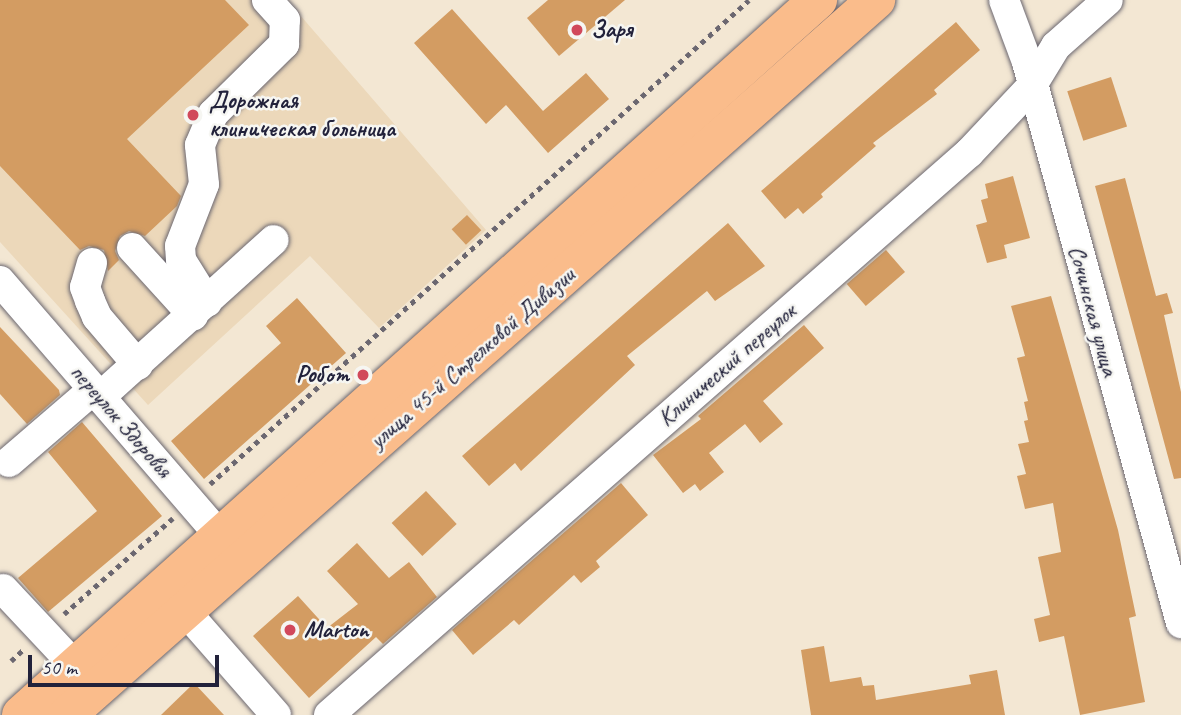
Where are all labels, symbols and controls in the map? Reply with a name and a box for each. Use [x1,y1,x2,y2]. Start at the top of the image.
place label: Заря [591,16,633,44]
marker: Заря [569,22,585,38]
place label: Дорожная клиническая больница [209,87,397,143]
marker: Дорожная клиническая больница [183,105,203,125]
street label: Сочинская улица [1061,242,1125,380]
street label: улица 45-й Стрелковой Дивизии [363,261,581,455]
street label: Клинический переулок [652,297,802,433]
street label: переулок Здоровья [63,357,179,485]
place label: Робот [296,361,349,389]
marker: Робот [355,367,371,383]
place label: Marton [304,616,368,644]
marker: Marton [282,622,298,638]
scale bar [32,642,222,686]
text: 50 m [41,654,77,680]

